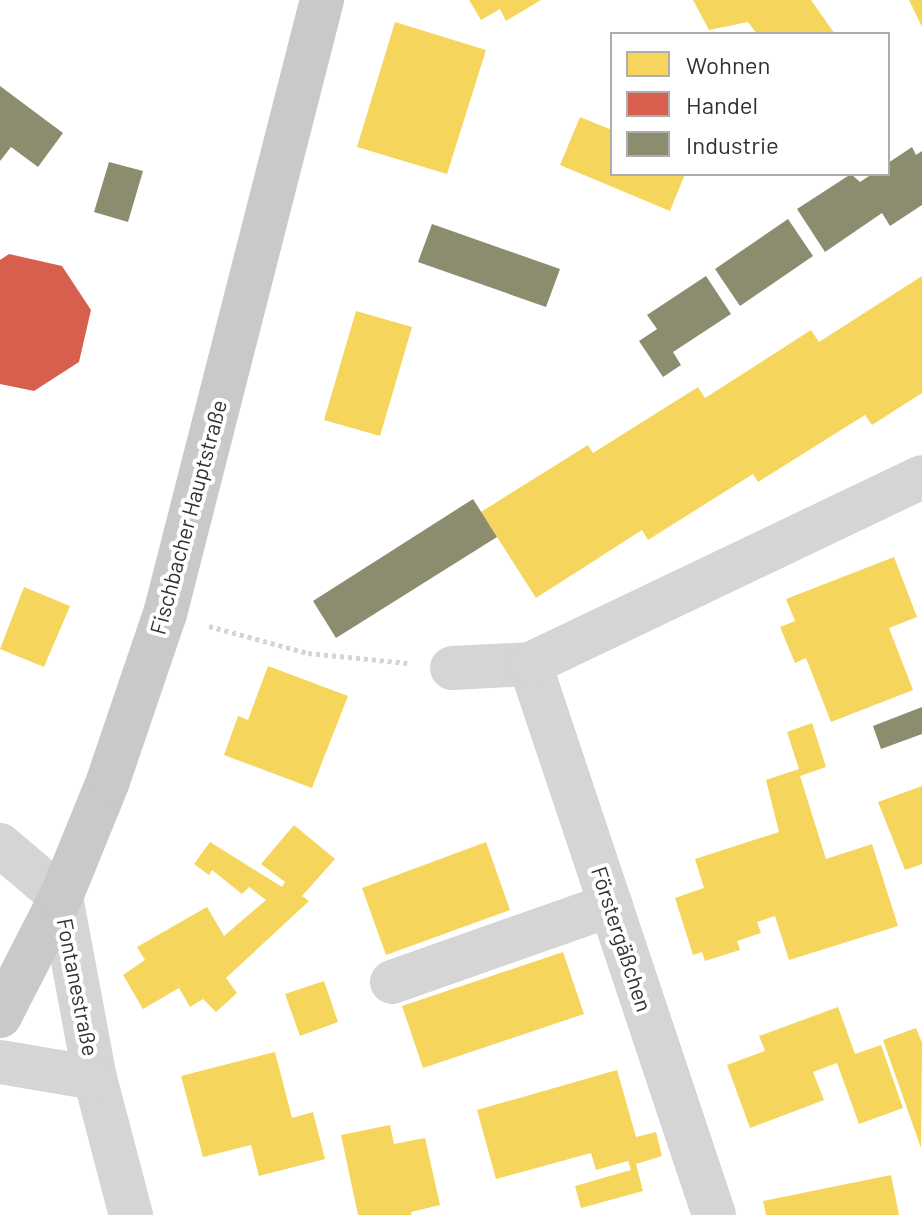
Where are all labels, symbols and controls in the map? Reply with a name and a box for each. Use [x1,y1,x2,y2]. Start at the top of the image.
legend [610,32,890,176]
text: Wohnen [686,50,770,79]
text: Handel [686,90,758,119]
text: Industrie [686,130,779,159]
street label: Fischbacher Hauptstraße [144,397,232,637]
street label: Förstergäßchen [586,863,658,1015]
street label: Fontanestraße [52,916,104,1058]

